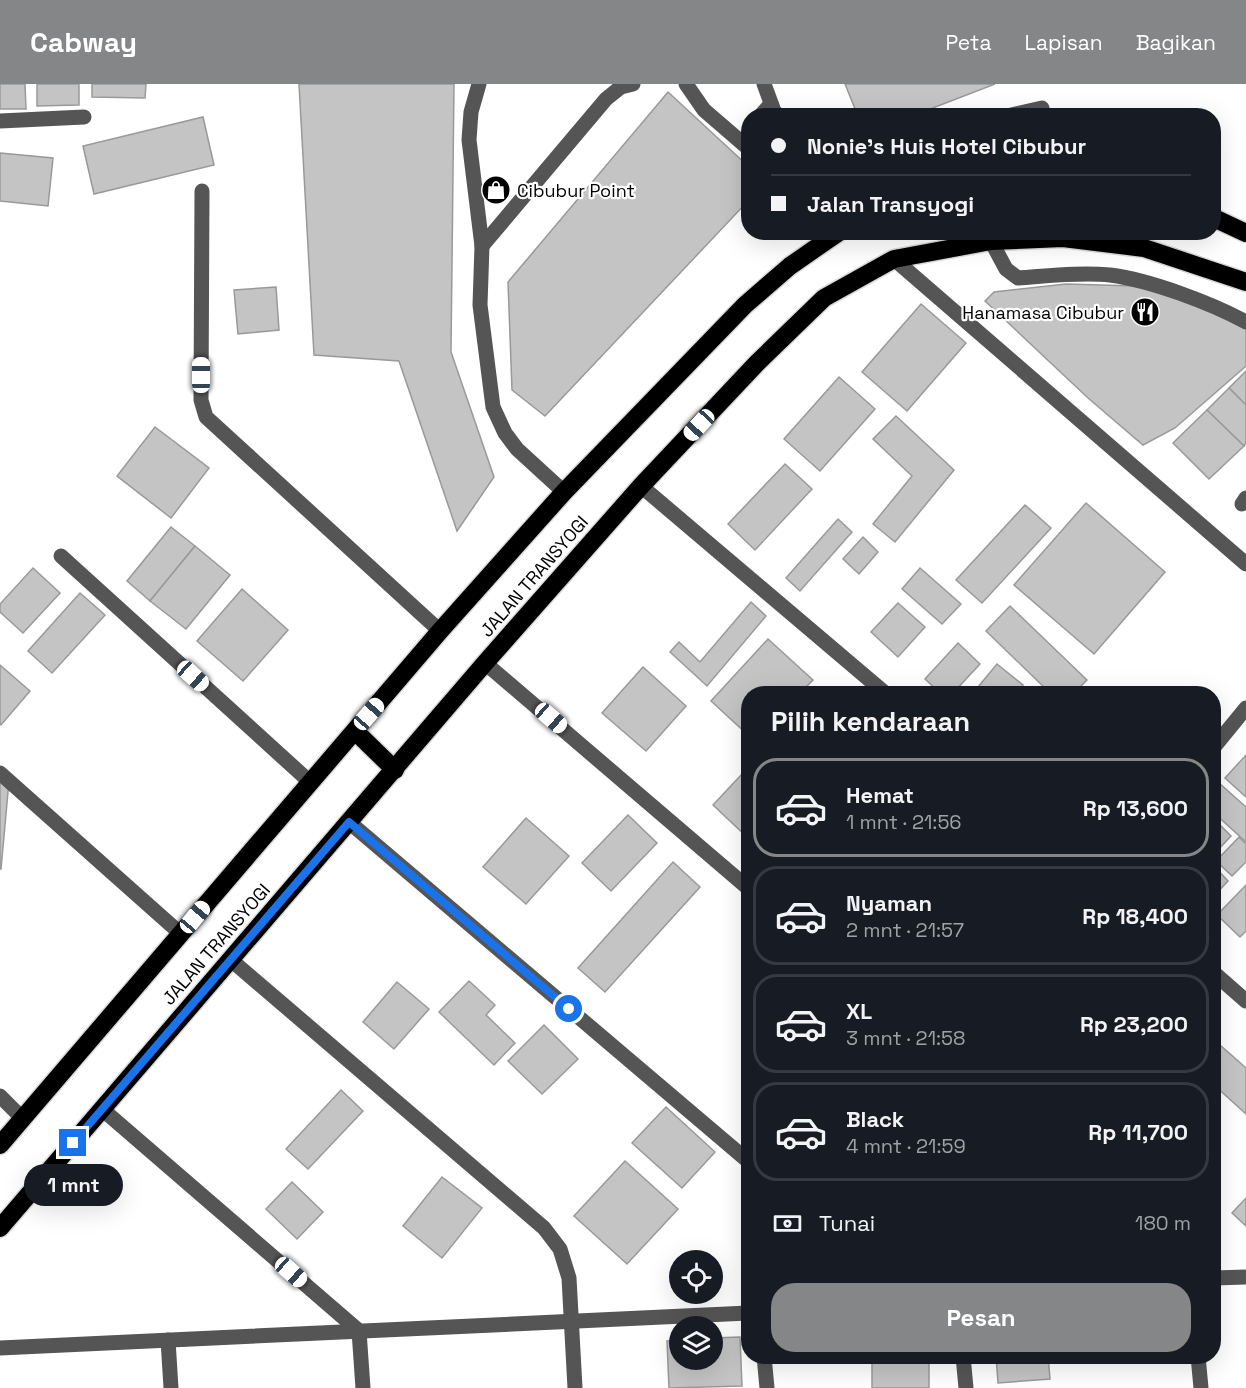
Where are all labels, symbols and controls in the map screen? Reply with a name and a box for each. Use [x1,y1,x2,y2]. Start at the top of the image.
text: Cabway [30,24,137,60]
text: Peta [946,29,992,56]
text: Lapisan [1025,29,1103,56]
text: Bagikan [1136,29,1216,56]
text: Nonie's Huis Hotel Cibubur [807,132,1086,160]
shop icon: Cibubur Point [480,174,512,206]
place label: Cibubur Point [517,179,635,202]
text: Jalan Transyogi [807,190,974,218]
restaurant icon: Hanamasa Cibubur [1129,296,1161,328]
place label: Hanamasa Cibubur [962,301,1124,324]
car [192,357,210,393]
car [680,406,718,444]
street label: JALAN TRANSYOGI [475,511,593,641]
car [174,657,212,695]
car [350,695,388,733]
car [532,699,570,737]
text: Pilih kendaraan [771,704,970,739]
icon: car [774,781,828,835]
text: Hemat [846,781,914,809]
text: Rp 13,600 [1083,794,1188,822]
text: 1 mnt · 21:56 [846,809,962,835]
street label: JALAN TRANSYOGI [157,879,275,1009]
icon: car [774,889,828,943]
text: Nyaman [846,889,932,917]
car [177,897,213,937]
text: Rp 18,400 [1082,902,1188,930]
text: 2 mnt · 21:57 [846,917,964,943]
route start [555,995,582,1022]
icon: car [774,997,828,1051]
text: XL [846,997,872,1025]
text: Rp 23,200 [1080,1010,1188,1038]
text: 3 mnt · 21:58 [846,1025,966,1051]
icon: car [774,1105,828,1159]
text: Black [846,1105,904,1133]
text: Rp 11,700 [1088,1118,1188,1146]
route end [59,1129,86,1156]
text: 4 mnt · 21:59 [846,1133,966,1159]
callout: 1 mnt [23,1164,122,1206]
text: 1 mnt [47,1172,100,1198]
icon: cash [771,1207,804,1240]
text: Tunai [819,1209,875,1237]
text: 180 m [1135,1210,1191,1236]
map controls [669,1250,723,1370]
button: locate [669,1250,723,1304]
car [272,1253,310,1291]
button: Pesan [771,1283,1191,1352]
button: layers [669,1316,723,1370]

